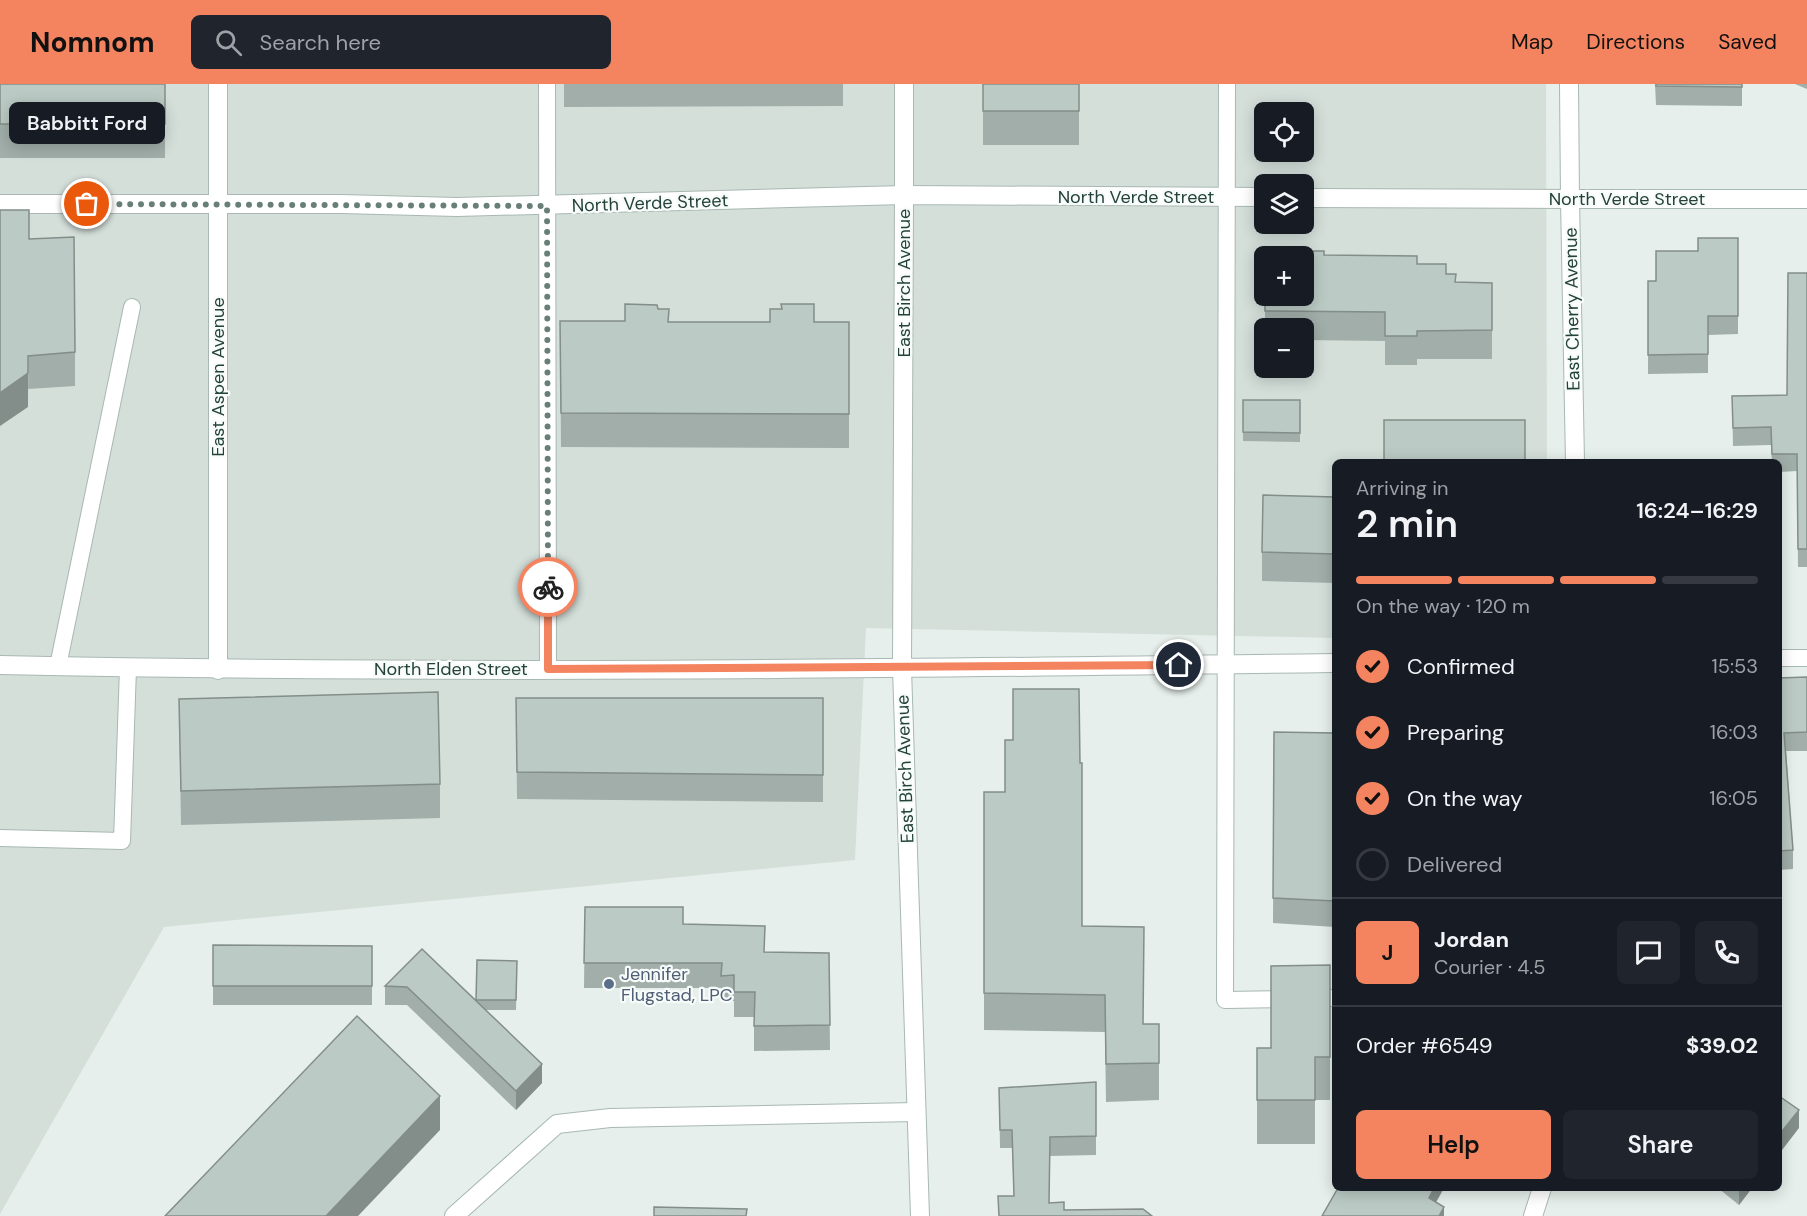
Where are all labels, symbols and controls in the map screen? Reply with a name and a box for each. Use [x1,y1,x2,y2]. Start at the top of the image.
search box [191,15,611,69]
text: Nomnom [30,24,155,61]
icon: search [212,26,245,59]
text: Search here [260,28,381,57]
text: Map [1511,28,1553,56]
text: Directions [1586,28,1685,56]
text: Saved [1718,28,1777,56]
callout: Babbitt Ford [9,102,165,144]
map controls [1254,102,1314,378]
button: locate [1254,102,1314,162]
text: Babbitt Ford [27,110,147,136]
button: layers [1254,174,1314,234]
pin [61,178,112,229]
street label: North Verde Street [1058,185,1214,209]
icon: bag [70,187,103,220]
street label: North Verde Street [1549,187,1705,211]
street label: North Verde Street [571,188,729,218]
street label: East Birch Avenue [892,209,916,357]
street label: East Cherry Avenue [1559,227,1585,391]
button: + [1254,246,1314,306]
street label: East Aspen Avenue [206,297,230,457]
button: − [1254,318,1314,378]
text: Arriving in [1356,475,1448,501]
text: 16:24–16:29 [1636,496,1758,525]
text: 2 min [1356,498,1458,549]
courier [518,557,578,617]
icon: bike [532,571,565,604]
text: On the way · 120 m [1356,593,1530,619]
pin [1153,639,1204,690]
icon: home [1162,648,1195,681]
icon: check [1356,650,1389,683]
text: Confirmed [1407,652,1515,681]
text: 15:53 [1712,653,1758,679]
street label: North Elden Street [374,657,528,681]
street label: East Birch Avenue [890,694,920,844]
icon: check [1356,716,1389,749]
text: Preparing [1407,718,1504,747]
text: 16:03 [1710,719,1758,745]
icon: check [1356,782,1389,815]
text: On the way [1407,784,1522,813]
text: 16:05 [1709,785,1758,811]
text: Delivered [1407,850,1502,879]
button: chat [1617,921,1680,984]
button: phone [1695,921,1758,984]
text: Jordan [1434,925,1509,954]
text: J [1382,938,1393,967]
text: Courier · 4.5 [1434,954,1546,980]
place label: Jennifer Flugstad, LPC [621,962,733,1007]
marker: Jennifer Flugstad, LPC [602,977,616,991]
text: Order #6549 [1356,1031,1493,1060]
text: $39.02 [1686,1031,1758,1060]
button: Help [1356,1110,1551,1179]
button: Share [1563,1110,1758,1179]

